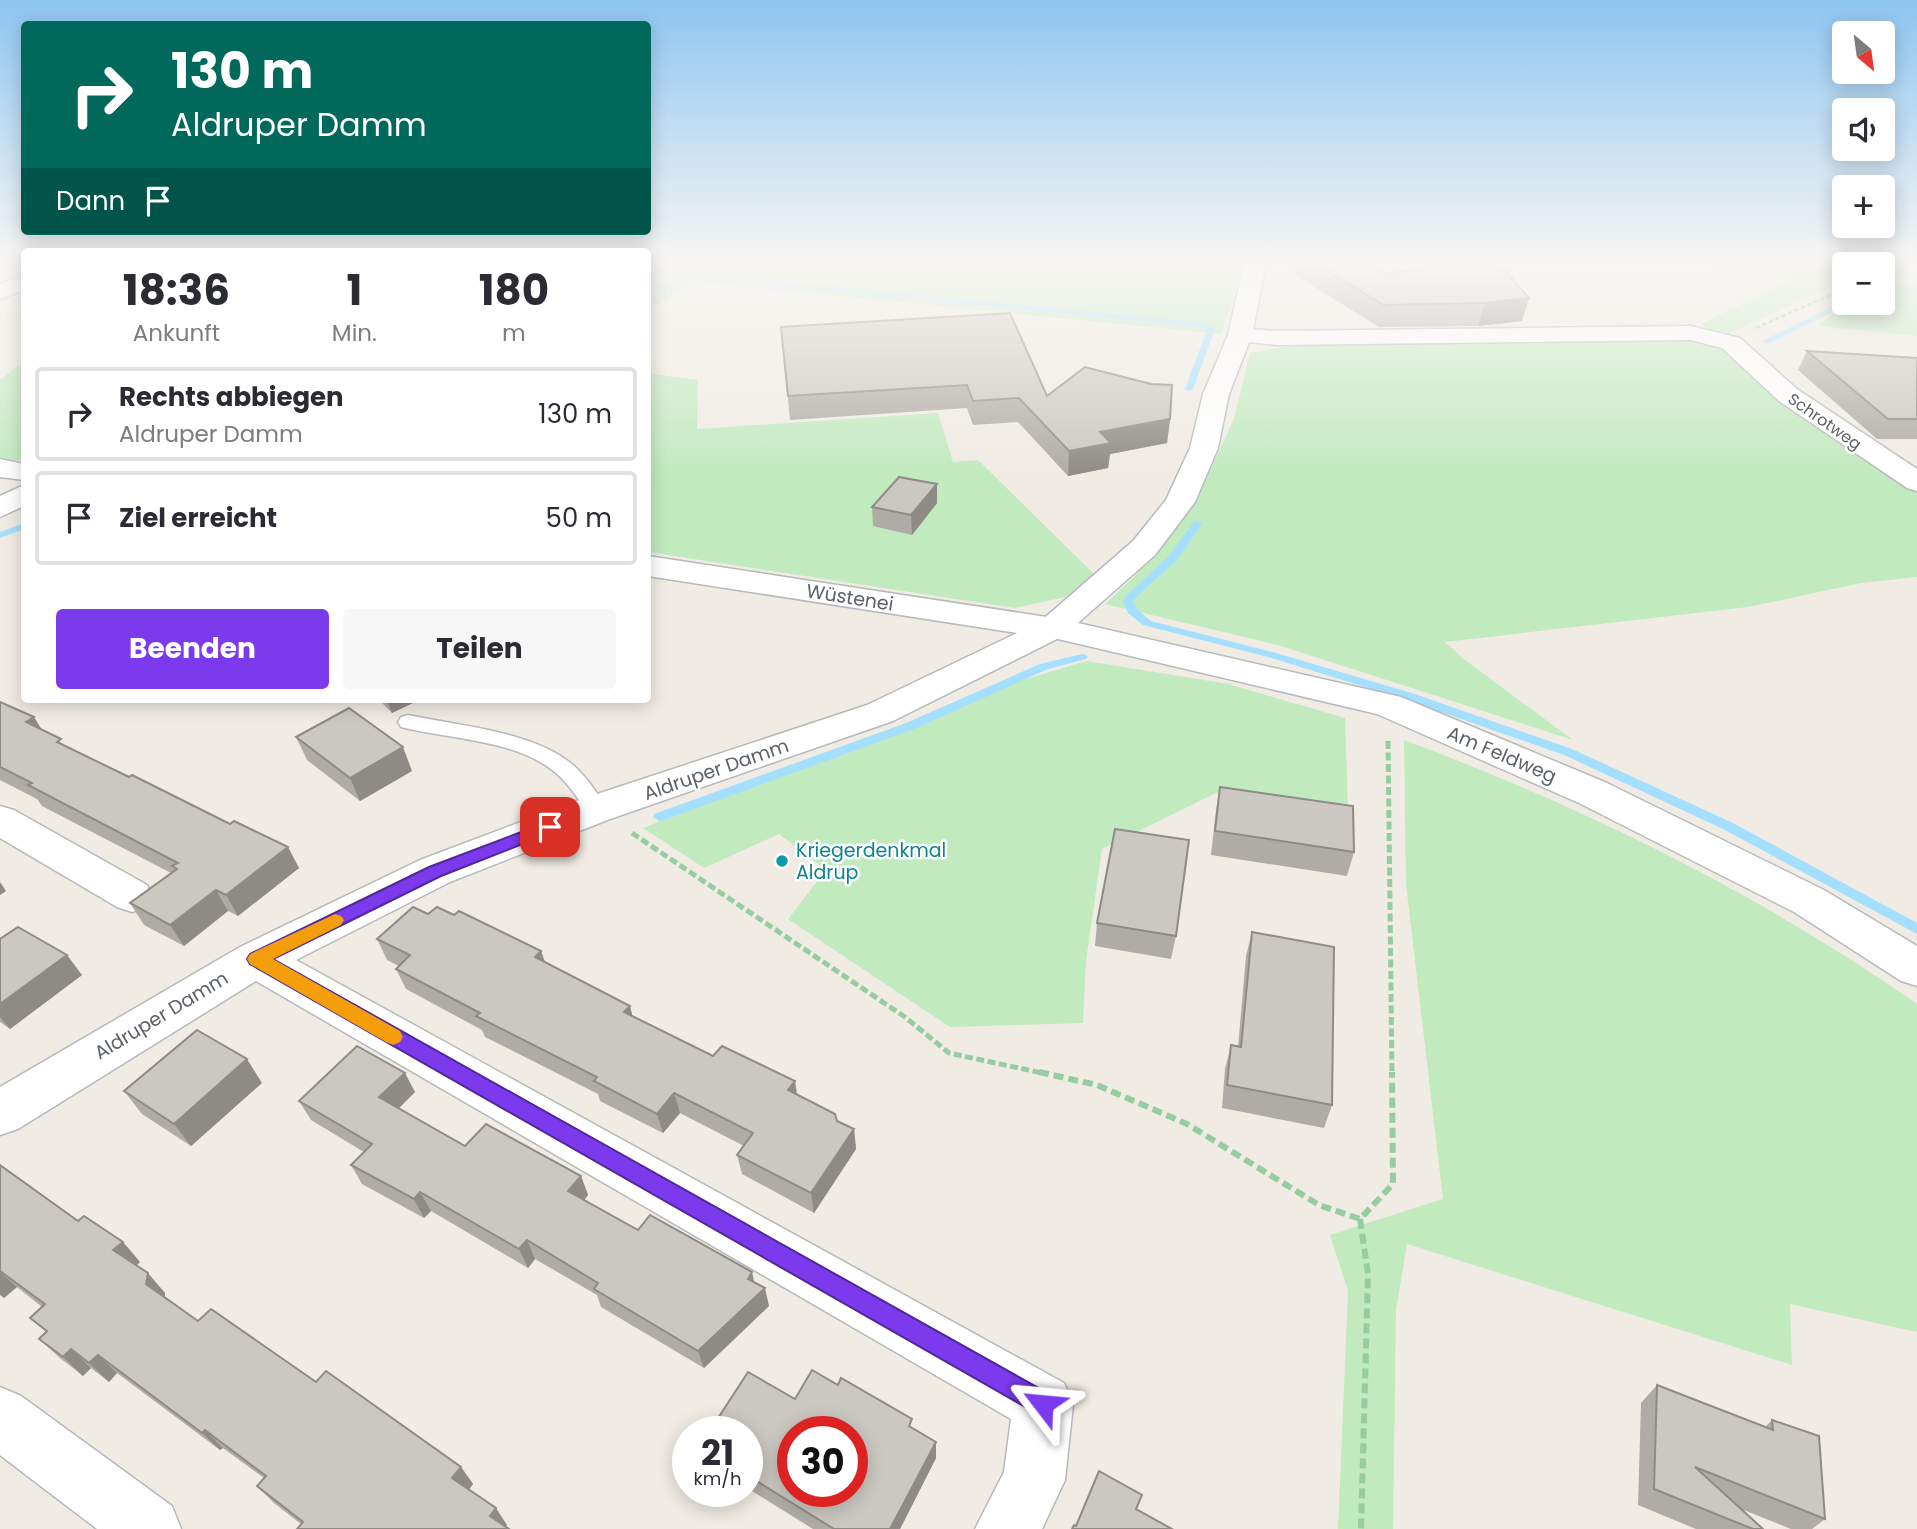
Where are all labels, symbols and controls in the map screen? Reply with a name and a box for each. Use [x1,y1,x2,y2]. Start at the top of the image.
north arrow [1832,21,1895,84]
map controls [1832,21,1895,315]
text: 130 m [171,37,313,105]
icon: right [56,49,147,140]
button: sound [1832,98,1895,161]
text: Aldruper Damm [171,102,427,147]
button: + [1832,175,1895,238]
icon: arrive [139,182,177,220]
text: Dann [56,183,125,219]
button: − [1832,252,1895,315]
text: 18:36 [123,261,230,320]
text: 1 [346,261,362,320]
text: 180 [479,261,549,320]
text: Ankunft [133,317,220,349]
text: Min. [332,317,377,349]
text: m [502,317,526,349]
text: Rechts abbiegen [119,379,344,415]
street label: Schrotweg [1783,388,1866,455]
icon: right [60,395,98,433]
text: 130 m [538,396,612,432]
text: Aldruper Damm [119,418,303,450]
icon: arrive [60,499,98,537]
text: Ziel erreicht [119,500,277,536]
text: 50 m [546,500,612,536]
street label: Wüstenei [804,577,895,618]
button: Beenden [56,609,329,689]
button: Teilen [343,609,616,689]
street label: Am Feldweg [1443,719,1561,790]
street label: Aldruper Damm [640,732,792,807]
pin [520,797,580,857]
icon: arrive [531,808,569,846]
place label: Kriegerdenkmal Aldrup [796,837,946,886]
marker: Kriegerdenkmal Aldrup [774,853,790,869]
street label: Aldruper Damm [89,965,233,1066]
position arrow [1006,1367,1080,1441]
speed limit sign: 30 [777,1416,868,1507]
text: 21 [701,1428,734,1477]
text: km/h [694,1466,741,1491]

